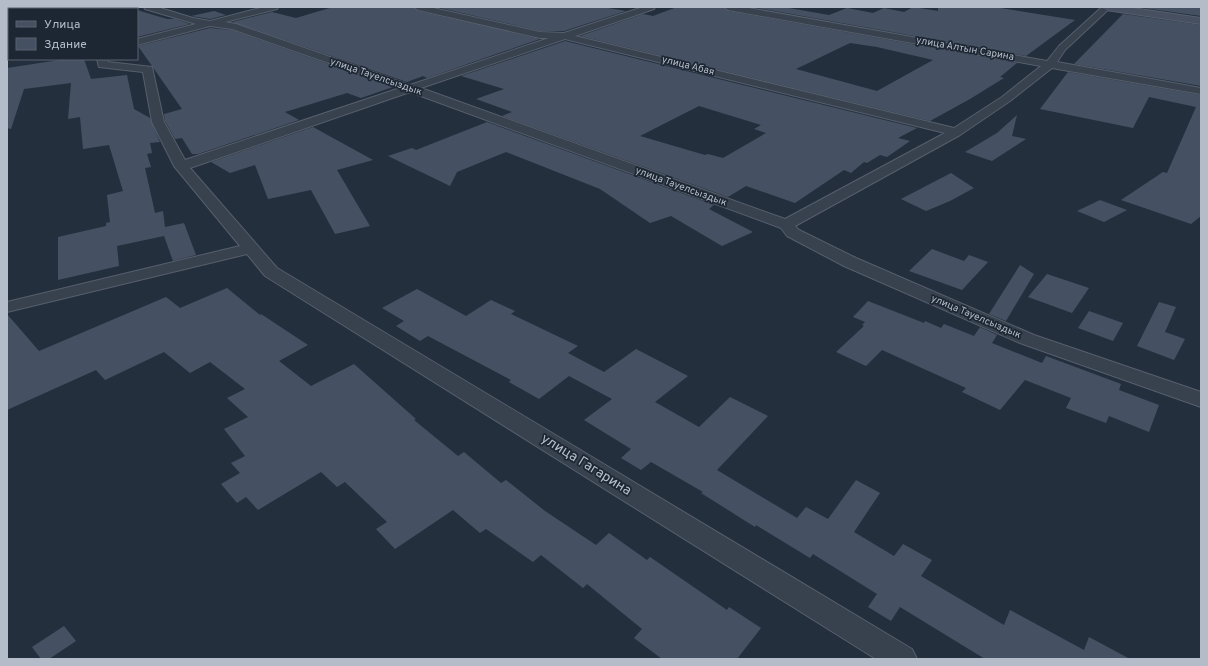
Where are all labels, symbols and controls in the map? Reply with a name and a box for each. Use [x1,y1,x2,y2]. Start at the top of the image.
legend [8,8,138,60]
text: Улица [44,17,80,33]
street label: улица Алтын Сарина [915,34,1015,64]
text: Здание [44,37,87,53]
street label: улица Абая [660,53,716,79]
street label: улица Тауелсыздык [328,55,424,99]
street label: улица Тауелсыздык [633,164,729,210]
street label: улица Тауелсыздык [929,292,1023,342]
street label: улица Гагарина [538,430,634,500]

